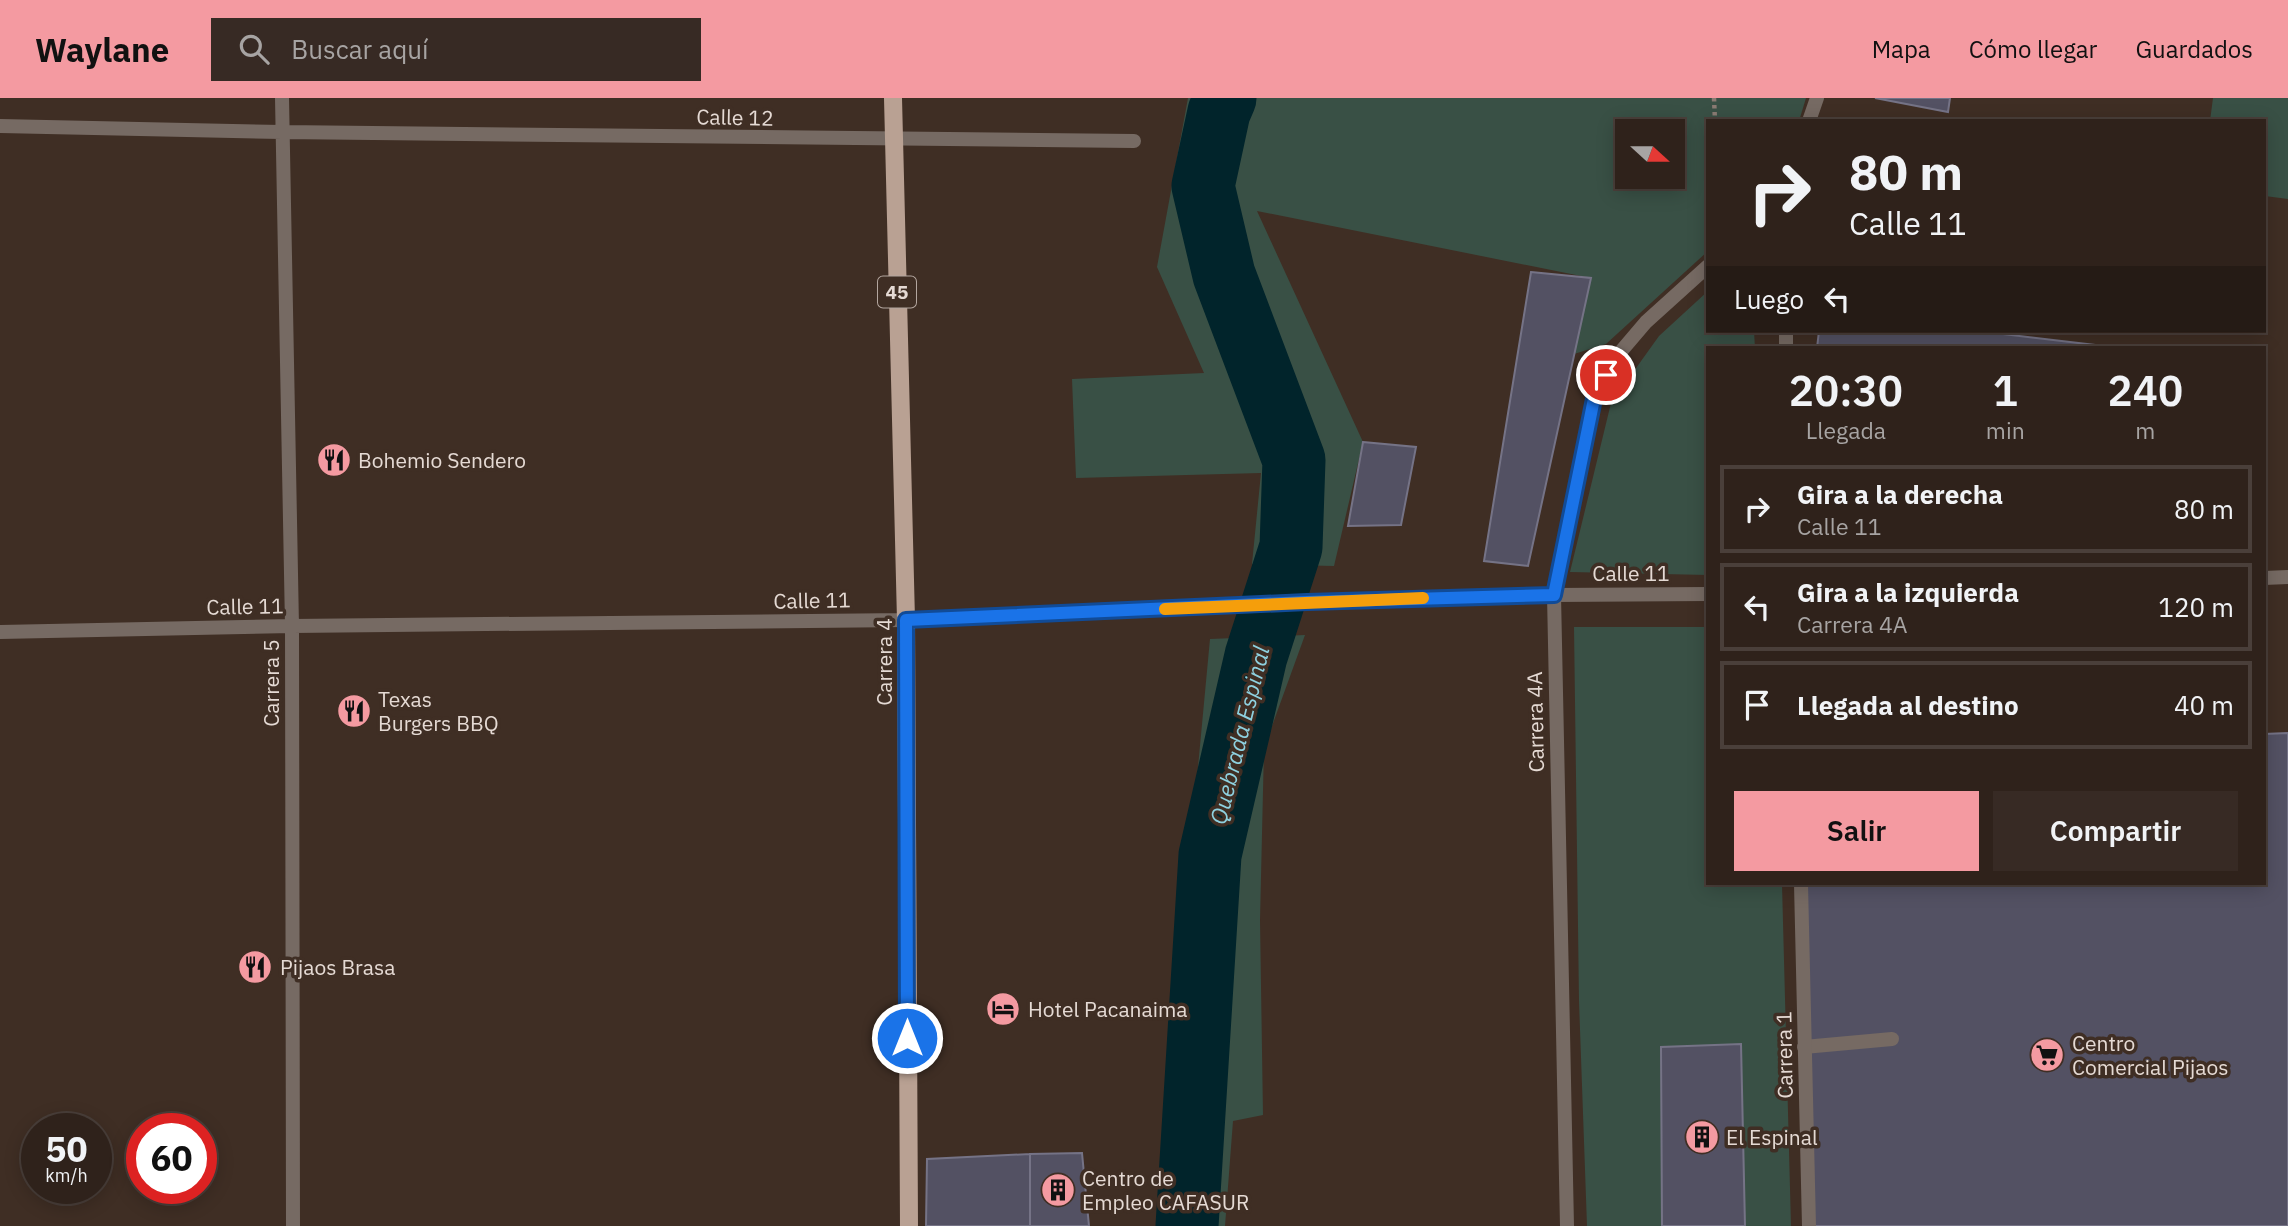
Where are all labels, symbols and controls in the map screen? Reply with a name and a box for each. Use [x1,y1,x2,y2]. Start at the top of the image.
search box [211,18,701,81]
text: Waylane [35,28,169,71]
icon: search [235,30,273,68]
text: Buscar aquí [291,32,429,66]
text: Mapa [1872,33,1931,65]
text: Cómo llegar [1969,33,2097,65]
text: Guardados [2135,33,2253,65]
street label: Calle 12 [696,102,774,132]
north arrow [1615,119,1685,189]
map controls [1615,119,1685,189]
text: 80 m [1849,140,1963,203]
icon: right [1734,147,1825,238]
text: Calle 11 [1849,202,1967,244]
road number: 45 [878,276,916,308]
icon: left [1818,280,1856,318]
text: Luego [1734,282,1804,316]
pin [1576,345,1636,405]
icon: arrive [1587,356,1625,394]
text: 20:30 [1789,363,1903,418]
text: 1 [1993,363,2018,418]
text: 240 [2108,363,2183,418]
text: Llegada [1806,415,1886,445]
text: min [1986,415,2025,445]
text: m [2135,415,2155,445]
restaurant icon: Bohemio Sendero [315,441,353,479]
place label: Bohemio Sendero [358,446,526,474]
text: Gira a la derecha [1797,477,2003,511]
icon: right [1738,490,1776,528]
text: 80 m [2174,492,2234,526]
text: Calle 11 [1797,511,1882,541]
street label: Calle 11 [1592,559,1670,587]
text: Gira a la izquierda [1797,575,2019,609]
street label: Calle 11 [773,585,851,615]
icon: left [1738,588,1776,626]
text: 120 m [2158,590,2234,624]
street label: Calle 11 [206,591,284,621]
text: Carrera 4A [1797,609,1908,639]
street label: Carrera 4 [870,618,898,706]
street label: Carrera 5 [257,639,285,727]
water label: Quebrada Espinal [1202,642,1276,827]
street label: Carrera 4A [1520,671,1550,773]
place label: Texas Burgers BBQ [378,685,499,737]
icon: arrive [1738,686,1776,724]
text: Llegada al destino [1797,688,2019,722]
text: 40 m [2174,688,2234,722]
restaurant icon: Texas Burgers BBQ [335,692,373,730]
button: Salir [1734,791,1979,871]
button: Compartir [1993,791,2238,871]
restaurant icon: Pijaos Brasa [236,948,274,986]
place label: Pijaos Brasa [280,953,395,981]
hotel icon: Hotel Pacanaima [984,990,1022,1028]
place label: Hotel Pacanaima [1028,995,1188,1023]
position arrow [870,1001,944,1075]
street label: Carrera 1 [1769,1011,1799,1099]
place label: Centro Comercial Pijaos [2072,1029,2228,1081]
supermarket icon: Centro Comercial Pijaos [2028,1036,2066,1074]
speed limit sign: 60 [126,1113,217,1204]
building icon: El Espinal [1683,1118,1721,1156]
place label: El Espinal [1726,1123,1818,1151]
text: 50 [45,1126,88,1172]
text: km/h [45,1164,88,1187]
place label: Centro de Empleo CAFASUR [1082,1164,1249,1216]
building icon: Centro de Empleo CAFASUR [1039,1171,1077,1209]

